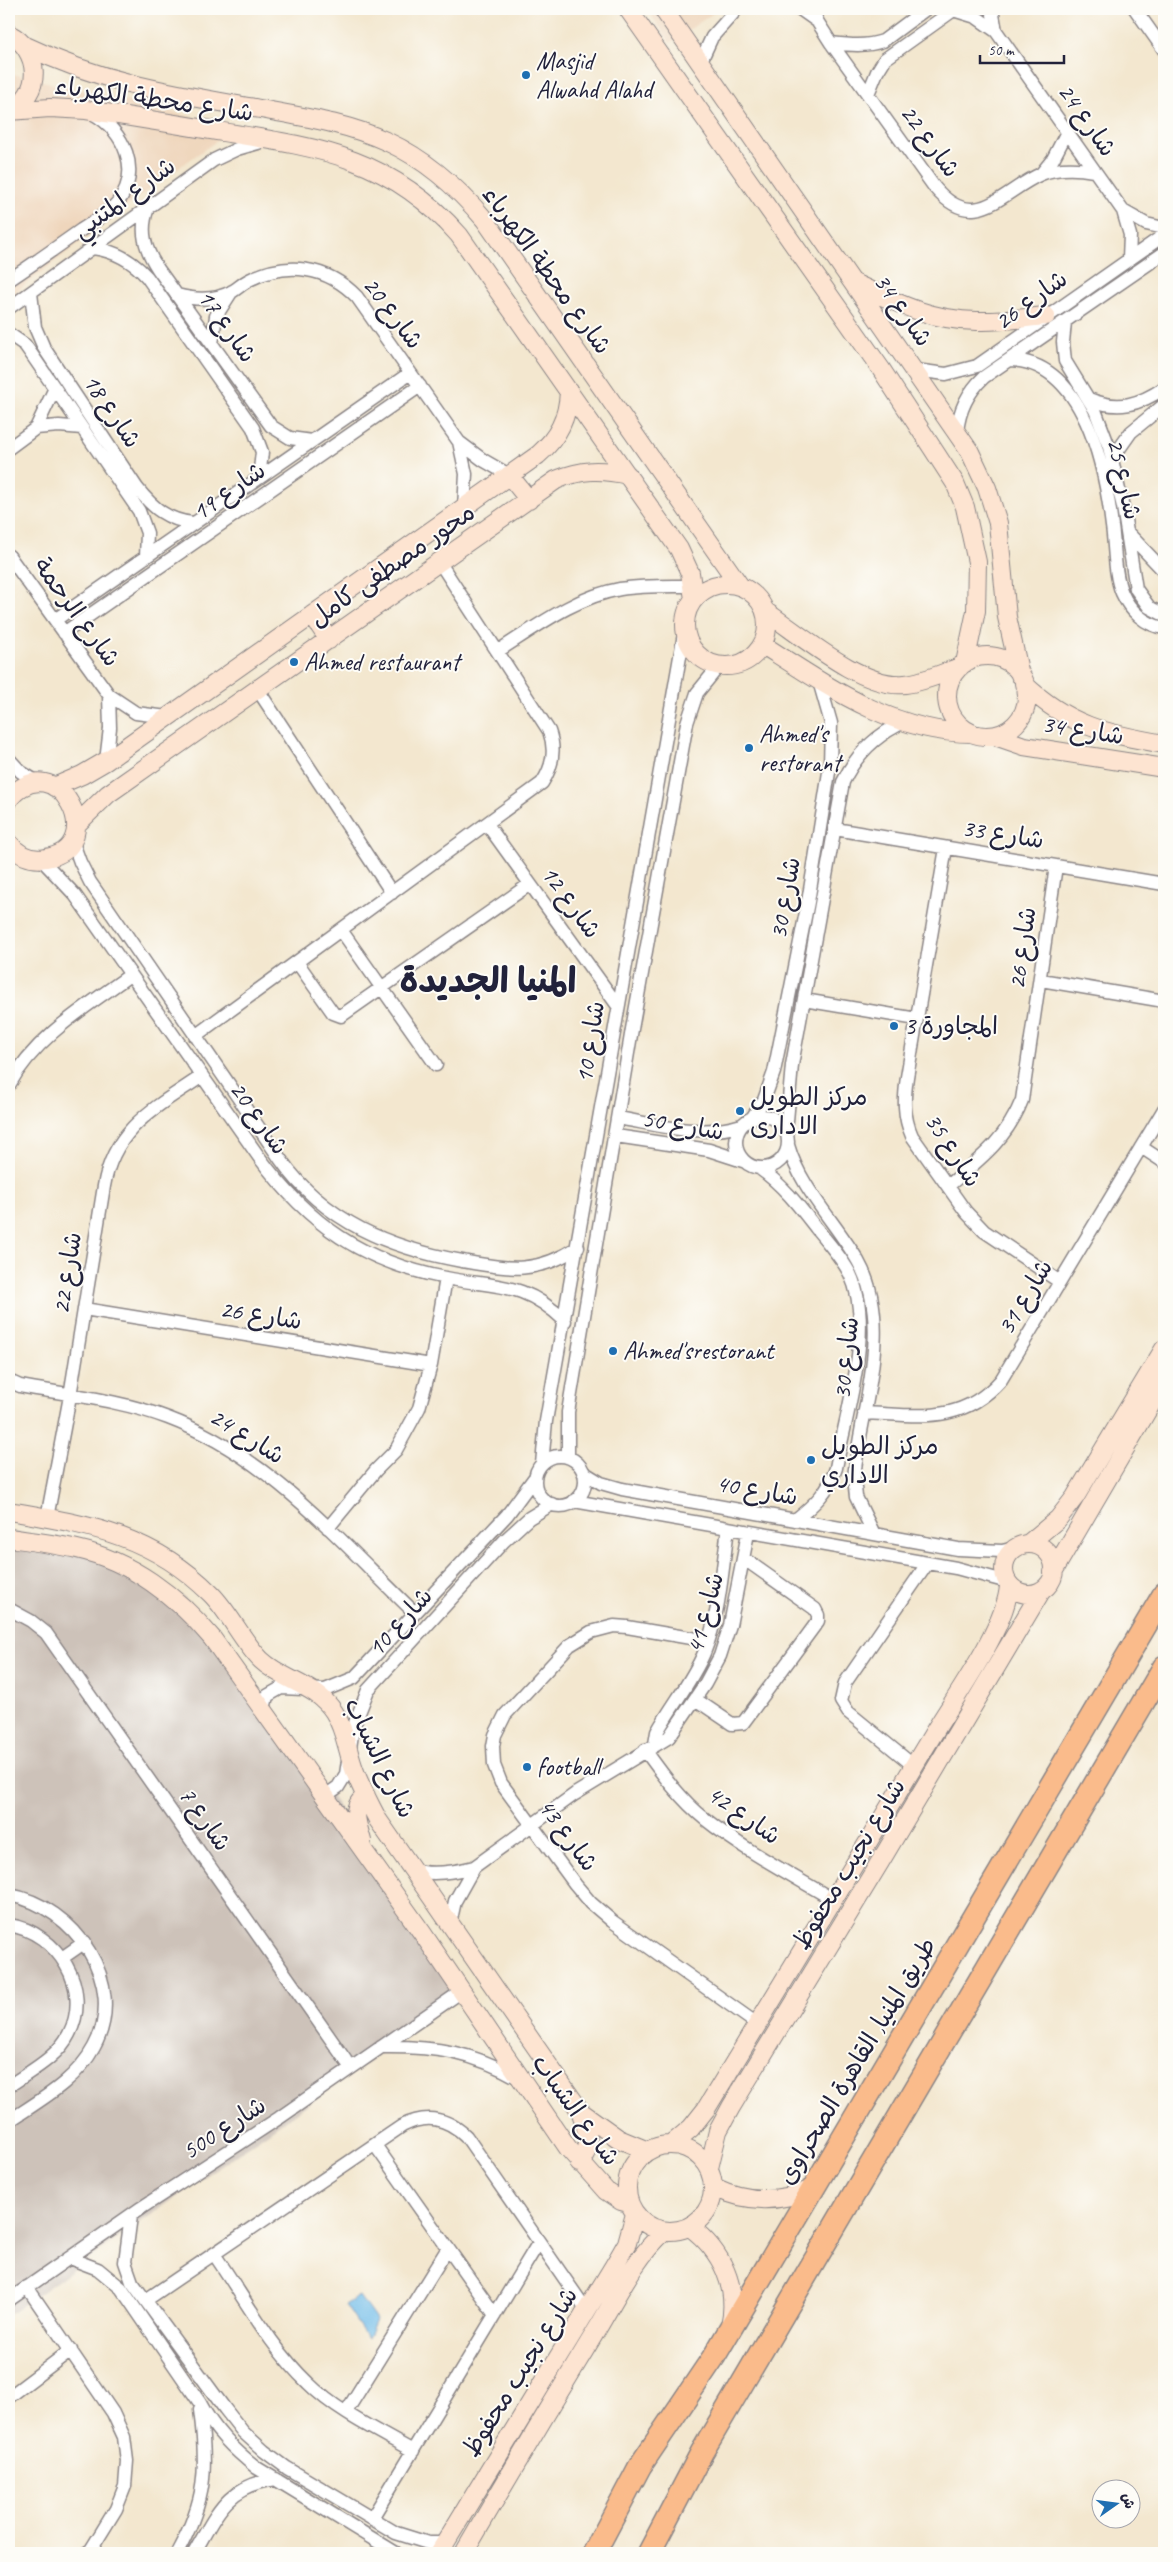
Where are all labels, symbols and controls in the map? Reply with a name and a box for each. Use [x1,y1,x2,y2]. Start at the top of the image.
scale bar [980,32,1064,64]
text: 50 m [988,41,1015,60]
place label: Masjid Alwahd Alahd [536,45,656,106]
street label: شارع محطة الكهرباء [52,69,255,130]
marker: Masjid Alwahd Alahd [520,69,532,81]
street label: شارع 24 [1049,77,1124,164]
street label: شارع 22 [892,98,967,184]
street label: شارع المتنبي [66,150,185,250]
street label: شارع محطة الكهرباء [474,180,619,361]
street label: شارع 26 [988,263,1074,338]
street label: شارع 34 [865,267,940,354]
street label: شارع 20 [355,270,431,356]
street label: شارع 17 [189,283,264,370]
street label: شارع 18 [75,368,148,455]
street label: شارع 25 [1098,435,1149,523]
street label: شارع 19 [186,454,273,529]
street label: محور مصطفى كامل [303,496,481,634]
street label: شارع الرحمة [26,551,128,674]
place label: Ahmed restaurant [304,646,463,678]
marker: Ahmed restaurant [288,656,300,668]
street label: شارع 34 [1040,708,1126,753]
place label: Ahmed's restorant [759,718,844,779]
marker: Ahmed's restorant [743,742,755,754]
street label: شارع 33 [960,812,1046,857]
street label: شارع 30 [762,855,809,942]
street label: شارع 12 [533,859,608,945]
street label: شارع 26 [1000,905,1045,991]
district label: المنيا الجديدة [399,958,577,1003]
street label: شارع 10 [568,999,613,1085]
place label: المجاورة 3 [904,1010,998,1042]
marker: المجاورة 3 [888,1020,900,1032]
street label: شارع 20 [221,1075,296,1162]
place label: مركز الطويل الادارى [750,1081,868,1142]
street label: شارع 50 [639,1102,726,1149]
marker: مركز الطويل الادارى [734,1105,746,1117]
street label: شارع 35 [916,1107,989,1194]
street label: شارع 22 [45,1230,90,1316]
street label: شارع 31 [990,1253,1061,1341]
street label: شارع 26 [218,1293,304,1338]
street label: شارع 30 [826,1315,867,1401]
place label: Ahmed'srestorant [623,1335,776,1367]
marker: Ahmed'srestorant [607,1345,619,1357]
street label: شارع 24 [203,1401,291,1472]
place label: مركز الطويل الاداري [821,1430,939,1493]
marker: مركز الطويل الاداري [805,1454,817,1466]
street label: شارع 40 [713,1467,800,1514]
street label: شارع 41 [679,1569,732,1657]
street label: شارع 10 [360,1581,440,1664]
street label: شارع الشباب [336,1693,423,1824]
place label: football [537,1751,605,1783]
marker: football [521,1761,533,1773]
street label: شارع نجيب محفوظ [785,1773,914,1956]
street label: شارع 42 [700,1778,787,1853]
street label: شارع 7 [171,1781,239,1858]
street label: شارع 43 [530,1792,605,1878]
street label: طريق المنيا, القاهرة الصحراوى [770,1931,944,2191]
street label: شارع الشباب [524,2048,627,2173]
street label: شارع 500 [176,2089,273,2168]
street label: شارع نجيب محفوظ [455,2281,586,2463]
north arrow [1090,2480,1140,2530]
text: ش [1118,2491,1138,2511]

